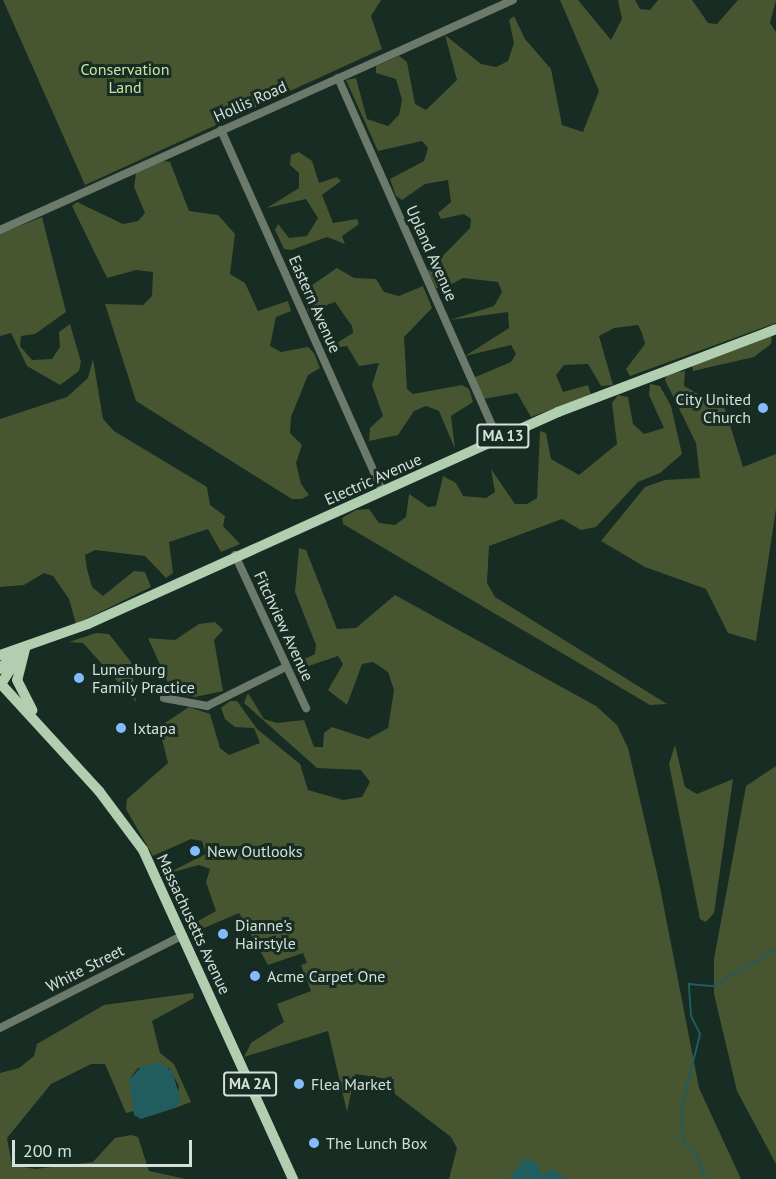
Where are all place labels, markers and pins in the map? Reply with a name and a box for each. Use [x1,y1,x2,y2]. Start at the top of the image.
place label: City United Church [675,389,751,427]
marker: City United Church [756,401,770,415]
place label: Lunenburg Family Practice [92,659,196,697]
marker: Lunenburg Family Practice [70,669,88,687]
place label: Ixtapa [133,718,176,738]
marker: Ixtapa [114,721,128,735]
place label: New Outlooks [207,841,303,861]
marker: New Outlooks [188,844,202,858]
place label: Dianne's Hairstyle [235,915,296,953]
marker: Dianne's Hairstyle [216,927,230,941]
place label: Acme Carpet One [267,966,385,986]
marker: Acme Carpet One [248,969,262,983]
place label: Flea Market [311,1074,391,1094]
marker: Flea Market [292,1077,306,1091]
place label: The Lunch Box [326,1133,427,1153]
marker: The Lunch Box [307,1136,321,1150]

